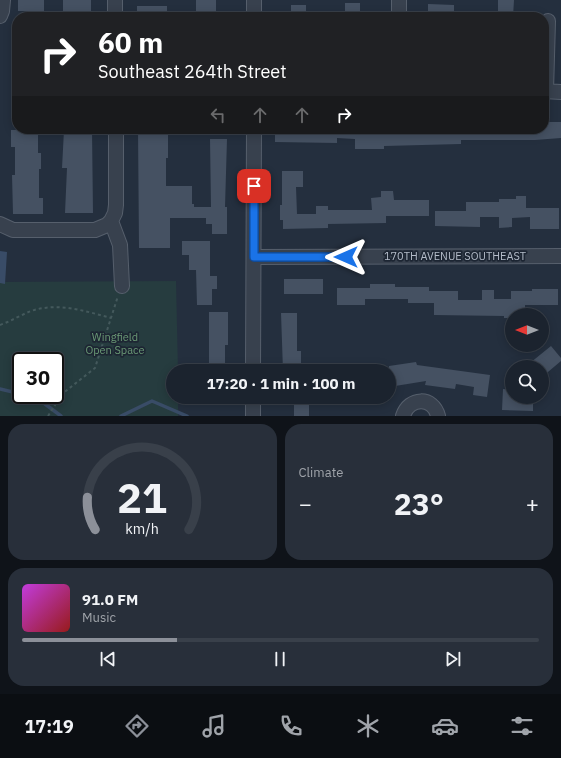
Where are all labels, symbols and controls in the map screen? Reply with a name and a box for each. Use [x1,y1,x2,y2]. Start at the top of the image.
text: 60 m [98,24,163,61]
icon: right [32,28,84,80]
text: Southeast 264th Street [98,60,287,83]
icon: left [207,104,229,126]
icon: ahead [249,104,271,126]
icon: ahead [291,104,313,126]
icon: right [333,104,355,126]
pin [237,169,271,203]
icon: arrive [243,175,265,197]
position arrow [325,236,367,278]
street label: 170TH AVENUE SOUTHEAST [384,249,527,263]
north arrow [505,308,549,352]
map controls [505,308,549,404]
park label: Wingfield Open Space [85,330,145,357]
speed limit sign: 30 [12,352,64,404]
button: search [505,360,549,404]
text: 17:20 · 1 min · 100 m [207,374,355,393]
text: Climate [299,464,343,481]
text: 21 [117,470,167,524]
text: 23° [394,484,444,523]
text: − [299,489,312,518]
text: + [526,489,539,518]
text: km/h [125,519,159,538]
text: 91.0 FM [82,590,138,609]
text: Music [82,609,116,626]
icon: previous [97,648,119,670]
icon: pause [269,648,291,670]
icon: next [442,648,464,670]
icon: directions [123,712,151,740]
icon: music [200,712,228,740]
icon: phone [277,712,305,740]
icon: climate [354,712,382,740]
icon: car [431,712,459,740]
icon: filters [508,712,536,740]
text: 17:19 [25,715,74,738]

